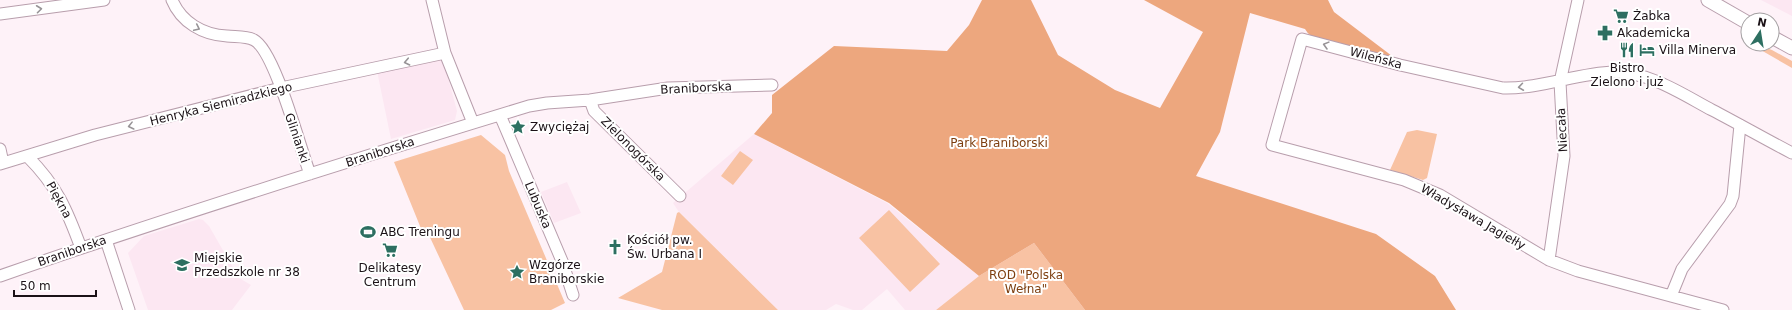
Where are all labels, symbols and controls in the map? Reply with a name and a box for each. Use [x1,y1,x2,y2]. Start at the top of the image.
one-way arrow [36,5,42,14]
supermarket icon: Żabka [1612,7,1630,25]
place label: Żabka [1633,8,1670,23]
north arrow [1740,12,1780,52]
text: N [1756,15,1768,30]
one-way arrow [193,23,200,31]
pharmacy icon: Akademicka [1596,24,1614,42]
place label: Akademicka [1617,26,1690,40]
one-way arrow [1323,41,1330,50]
restaurant icon: Bistro Zielono i już [1618,41,1636,59]
hotel icon: Villa Minerva [1638,41,1656,59]
place label: Villa Minerva [1659,43,1736,57]
street label: Wileńska [1348,44,1404,72]
one-way arrow [404,57,410,65]
place label: Bistro Zielono i już [1591,61,1663,89]
street label: Braniborska [660,79,732,97]
street label: Henryka Siemiradzkiego [148,80,294,128]
one-way arrow [1518,82,1524,91]
street label: Niecała [1554,107,1570,153]
street label: Glinianki [282,111,312,165]
street label: Zielonogórska [598,114,668,184]
place icon: Zwyciężaj [509,118,527,136]
place label: Zwyciężaj [530,120,589,134]
one-way arrow [128,122,134,130]
street label: Braniborska [344,134,416,170]
park label: Park Braniborski [950,136,1048,150]
street label: Piękna [43,179,75,221]
street label: Lubuska [522,179,554,231]
street label: Władysława Jagiełły [1418,181,1528,253]
sports icon: ABC Treningu [359,223,377,241]
place label: ABC Treningu [380,225,460,239]
street label: Braniborska [36,233,108,269]
place label: Kościół pw. Św. Urbana I [627,233,702,261]
church icon: Kościół pw. Św. Urbana I [606,238,624,256]
supermarket icon: Delikatesy Centrum [381,241,399,259]
place label: Miejskie Przedszkole nr 38 [194,251,300,279]
school or university icon: Miejskie Przedszkole nr 38 [173,256,191,274]
place label: Wzgórze Braniborskie [529,258,604,286]
place label: Delikatesy Centrum [359,261,421,289]
place icon: Wzgórze Braniborskie [508,263,526,281]
park label: ROD "Polska Wełna" [989,268,1063,296]
scale bar [14,272,96,298]
text: 50 m [20,279,51,293]

